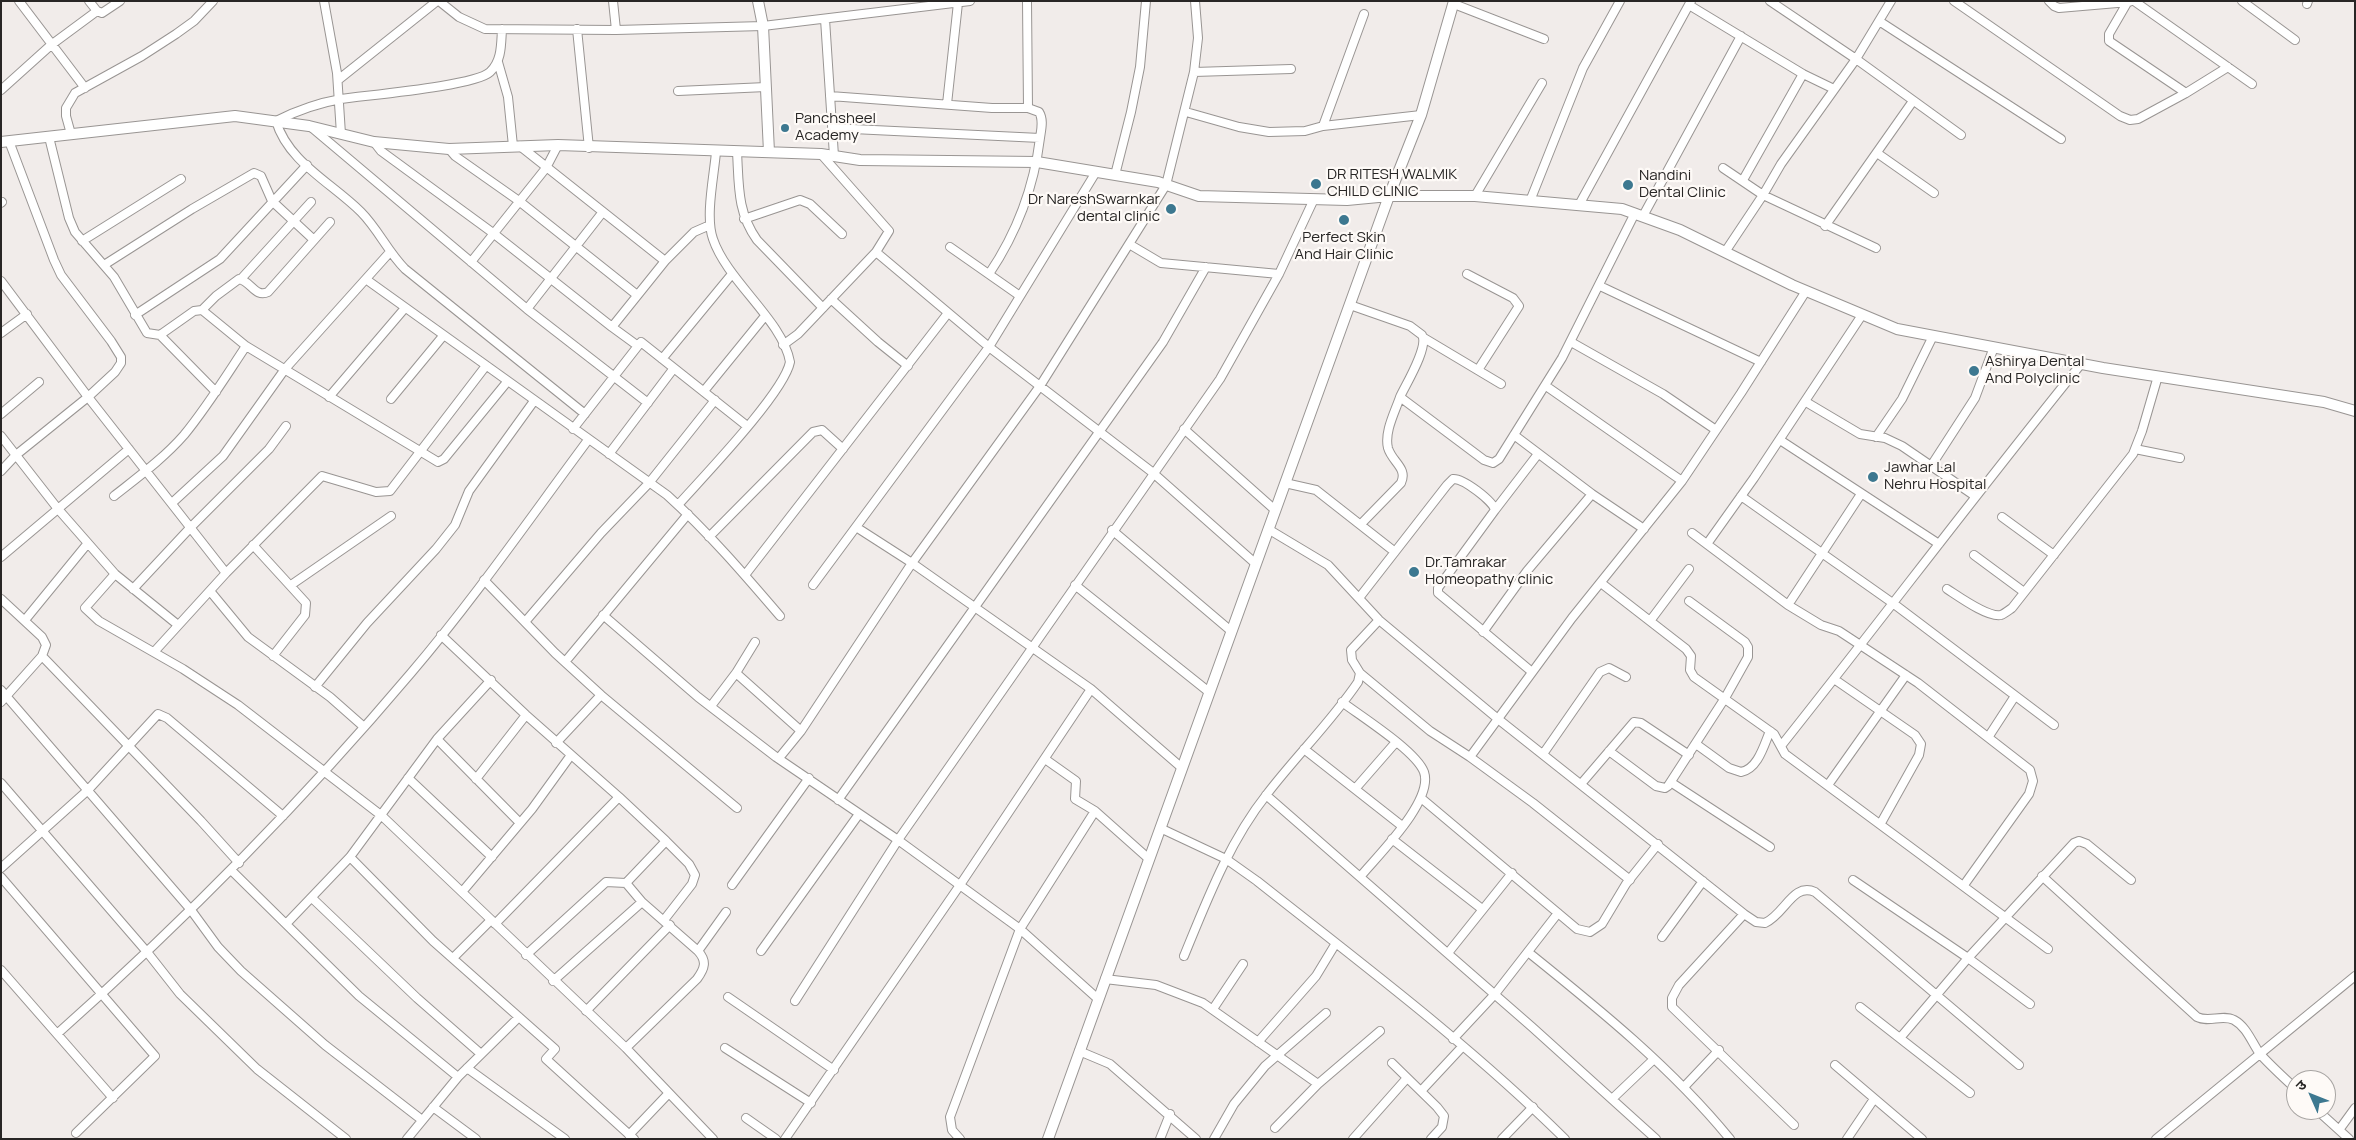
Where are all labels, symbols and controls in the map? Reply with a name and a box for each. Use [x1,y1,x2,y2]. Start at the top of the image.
place label: Panchsheel Academy [795,110,876,145]
marker: Panchsheel Academy [779,122,791,134]
place label: DR RITESH WALMIK CHILD CLINIC [1327,166,1457,201]
place label: Nandini Dental Clinic [1639,167,1726,202]
marker: DR RITESH WALMIK CHILD CLINIC [1309,177,1323,191]
marker: Nandini Dental Clinic [1621,178,1635,192]
place label: Dr NareshSwarnkar dental clinic [1028,191,1160,226]
marker: Dr NareshSwarnkar dental clinic [1164,202,1178,216]
marker: Perfect Skin And Hair Clinic [1337,213,1351,227]
place label: Perfect Skin And Hair Clinic [1294,229,1394,264]
place label: Ashirya Dental And Polyclinic [1985,353,2084,388]
marker: Ashirya Dental And Polyclinic [1967,364,1981,378]
place label: Jawhar Lal Nehru Hospital [1884,459,1986,494]
marker: Jawhar Lal Nehru Hospital [1866,470,1880,484]
place label: Dr.Tamrakar Homeopathy clinic [1425,554,1553,589]
marker: Dr.Tamrakar Homeopathy clinic [1407,565,1421,579]
north arrow [2286,1070,2336,1120]
text: उ [2291,1075,2310,1094]

